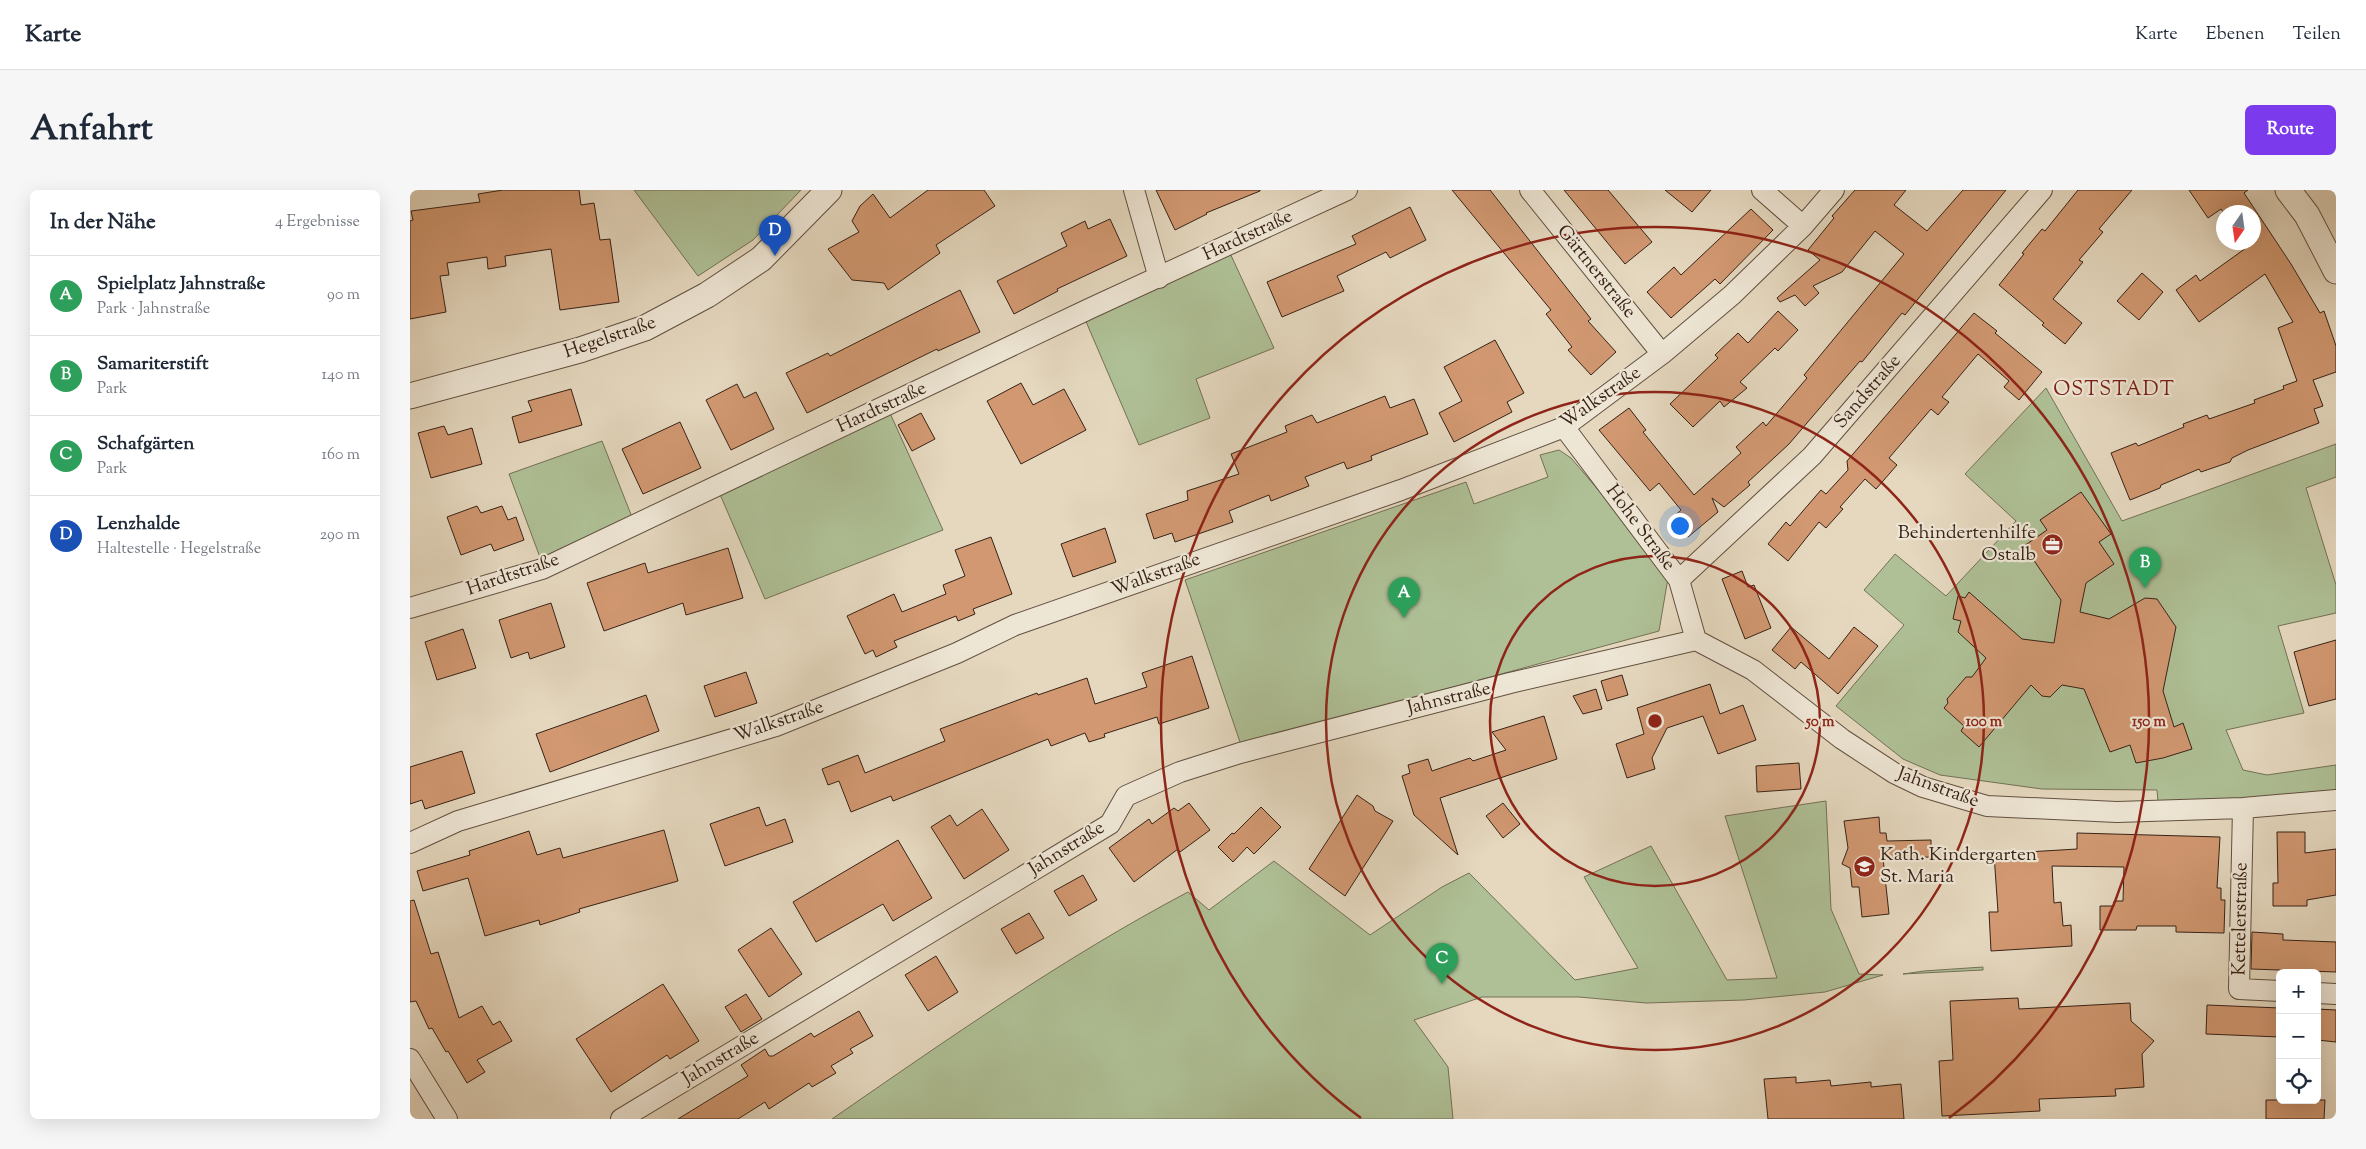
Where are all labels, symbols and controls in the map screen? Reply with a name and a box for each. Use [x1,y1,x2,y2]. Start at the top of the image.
text: Karte [25,18,82,52]
text: Karte [2135,22,2178,48]
text: Ebenen [2206,22,2265,48]
text: Teilen [2293,22,2341,48]
text: Anfahrt [30,105,153,156]
button: Route [2245,105,2336,155]
street label: Hardtstraße [1199,203,1298,269]
north arrow [2216,205,2261,250]
text: In der Nähe [50,208,156,238]
text: 4 Ergebnisse [275,211,360,234]
pin: D [759,215,791,256]
street label: Gärtnerstraße [1550,219,1642,325]
text: Spielplatz Jahnstraße [97,271,265,298]
text: A [60,284,73,307]
text: 90 m [327,284,360,307]
text: Park · Jahnstraße [97,298,210,321]
street label: Hegelstraße [560,310,660,366]
street label: Sandstraße [1828,349,1908,435]
text: Samariterstift [97,351,209,378]
street label: Walkstraße [1555,360,1647,436]
text: B [61,364,71,387]
text: 140 m [322,364,360,387]
street label: Hardtstraße [833,375,932,441]
district label: OSTSTADT [2053,376,2175,405]
text: Park [97,378,128,401]
text: Schafgärten [97,431,194,458]
text: C [60,444,72,467]
text: 160 m [322,444,360,467]
text: Park [97,458,128,481]
street label: Hohe Straße [1599,479,1681,577]
text: Lenzhalde [97,511,180,538]
your location [1667,513,1693,539]
place label: Behindertenhilfe Ostalb [1898,520,2036,569]
text: D [60,524,72,547]
text: 290 m [320,524,360,547]
office icon: Behindertenhilfe Ostalb [2040,532,2064,556]
text: Haltestelle · Hegelstraße [97,538,261,561]
street label: Hardtstraße [463,546,563,603]
street label: Walkstraße [1108,546,1205,604]
pin: B [2129,547,2161,588]
pin: A [1388,577,1420,618]
street label: Jahnstraße [1403,676,1494,723]
street label: Walkstraße [730,694,828,750]
centre of rings [1646,712,1664,730]
text: 50 m [1805,712,1835,733]
text: 100 m [1966,712,2003,733]
text: 150 m [2132,712,2166,733]
street label: Jahnstraße [1892,760,1983,815]
street label: Jahnstraße [1023,815,1110,884]
place label: Kath. Kindergarten St. Maria [1880,842,2037,891]
school or university icon: Kath. Kindergarten St. Maria [1852,854,1876,878]
street label: Kettelerstraße [2227,862,2255,976]
pin: C [1426,943,1458,984]
map controls [2276,969,2321,1104]
button: + [2276,969,2321,1014]
button: − [2276,1014,2321,1059]
street label: Jahnstraße [677,1025,765,1093]
button: locate [2276,1059,2321,1104]

